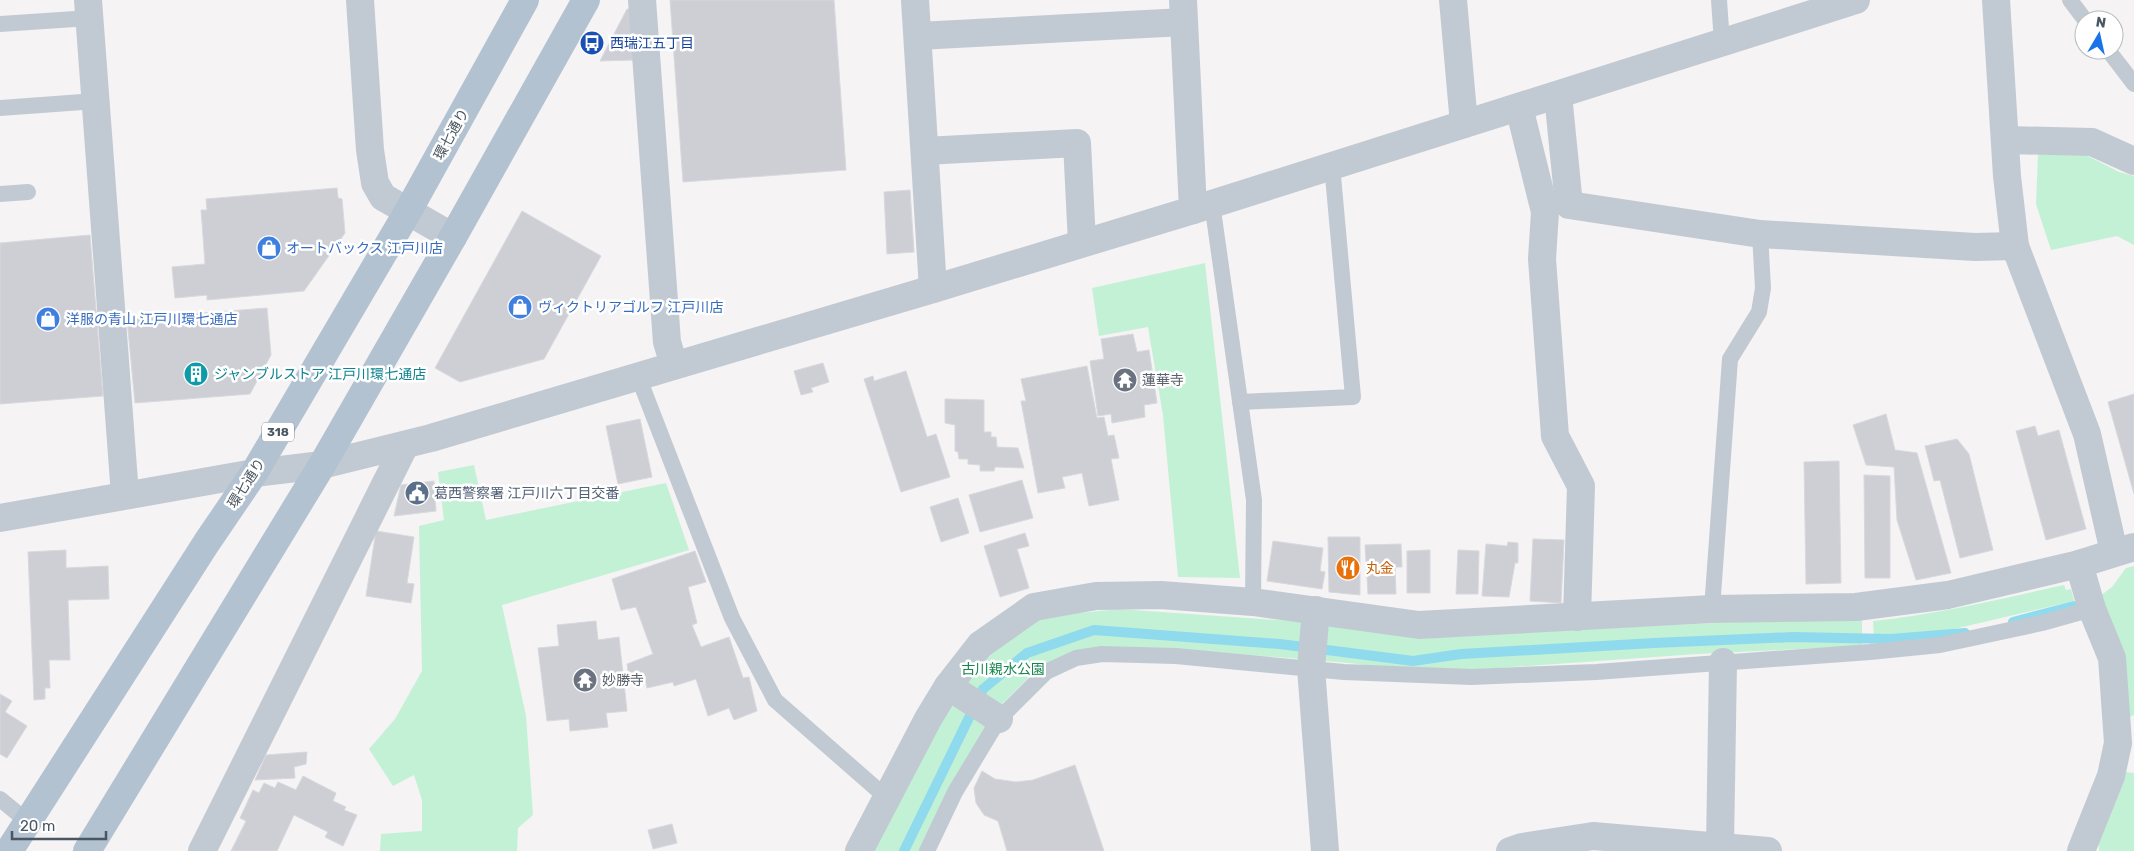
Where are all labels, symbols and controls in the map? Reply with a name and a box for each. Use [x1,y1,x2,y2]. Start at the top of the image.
north arrow [2074,10,2124,60]
text: N [2095,13,2107,32]
bus stop icon: 西瑞江五丁目 [579,30,605,56]
place label: 西瑞江五丁目 [610,35,694,52]
street label: 環七通り [430,106,472,163]
shop icon: オートバックス 江戸川店 [256,235,282,261]
place label: オートバックス 江戸川店 [286,240,443,257]
shop icon: ヴィクトリアゴルフ 江戸川店 [507,294,533,320]
place label: ヴィクトリアゴルフ 江戸川店 [538,299,723,316]
shop icon: 洋服の青山 江戸川環七通店 [35,306,61,332]
place label: 洋服の青山 江戸川環七通店 [66,311,237,328]
building icon: ジャンブルストア 江戸川環七通店 [183,361,209,387]
place label: ジャンブルストア 江戸川環七通店 [214,366,426,383]
temple icon: 蓮華寺 [1112,367,1138,393]
place label: 蓮華寺 [1142,372,1184,389]
road number: 318 [262,422,294,442]
street label: 環七通り [224,455,269,511]
public building icon: 葛西警察署 江戸川六丁目交番 [404,480,430,506]
place label: 葛西警察署 江戸川六丁目交番 [434,485,619,502]
restaurant icon: 丸金 [1335,555,1361,581]
place label: 丸金 [1366,560,1394,577]
park label: 古川親水公園 [961,661,1045,678]
temple icon: 妙勝寺 [572,667,598,693]
place label: 妙勝寺 [602,672,644,689]
scale bar [12,808,106,840]
text: 20 m [20,817,55,835]

